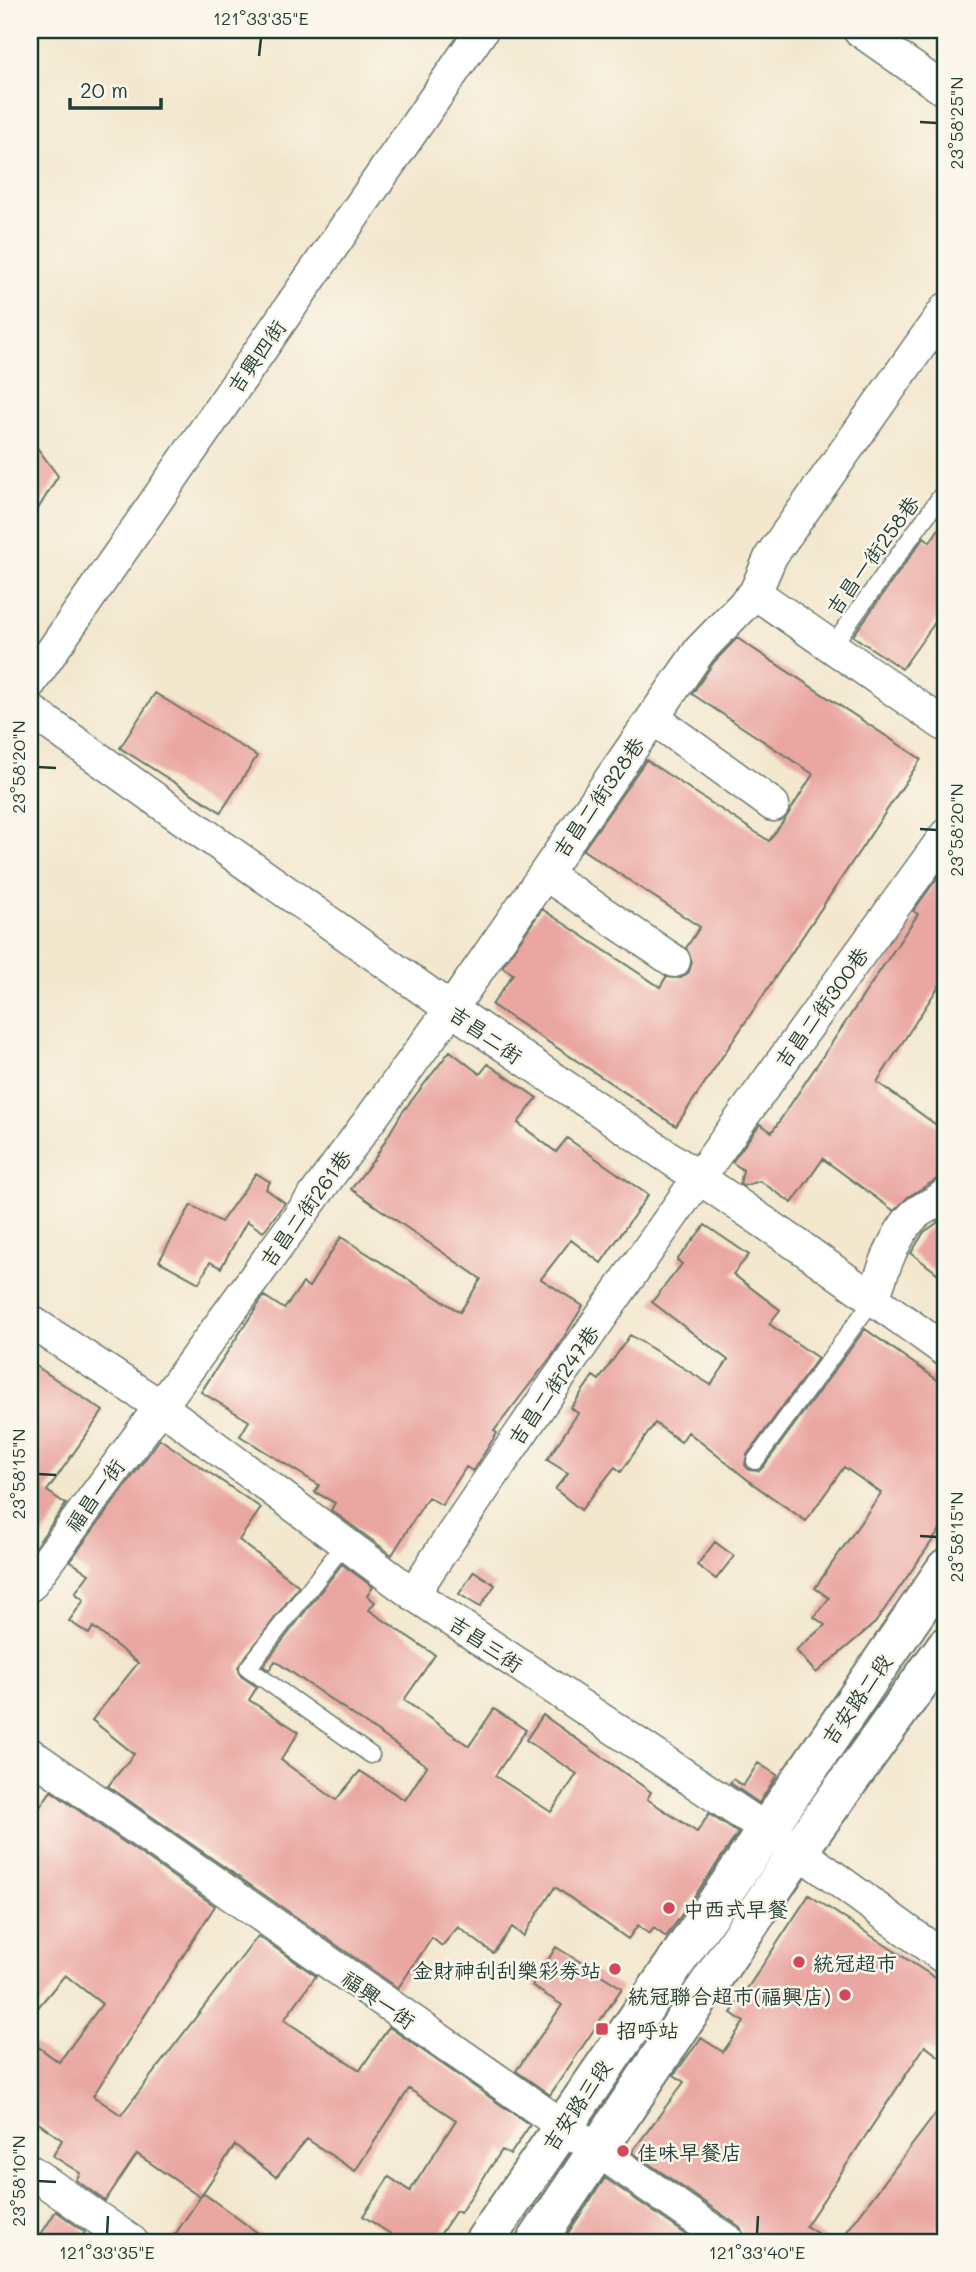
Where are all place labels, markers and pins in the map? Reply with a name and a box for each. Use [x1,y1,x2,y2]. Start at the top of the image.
place label: 中西式早餐 [683,1895,788,1922]
marker: 中西式早餐 [661,1900,677,1916]
place label: 統冠超市 [813,1949,897,1976]
marker: 統冠超市 [791,1954,807,1970]
place label: 金財神刮刮樂彩券站 [412,1956,601,1983]
marker: 金財神刮刮樂彩券站 [607,1961,623,1977]
place label: 統冠聯合超市(福興店) [628,1982,831,2009]
marker: 統冠聯合超市(福興店) [837,1987,853,2003]
place label: 招呼站 [616,2016,679,2043]
marker: 招呼站 [594,2021,610,2037]
place label: 佳味早餐店 [637,2138,742,2165]
marker: 佳味早餐店 [615,2143,631,2159]

